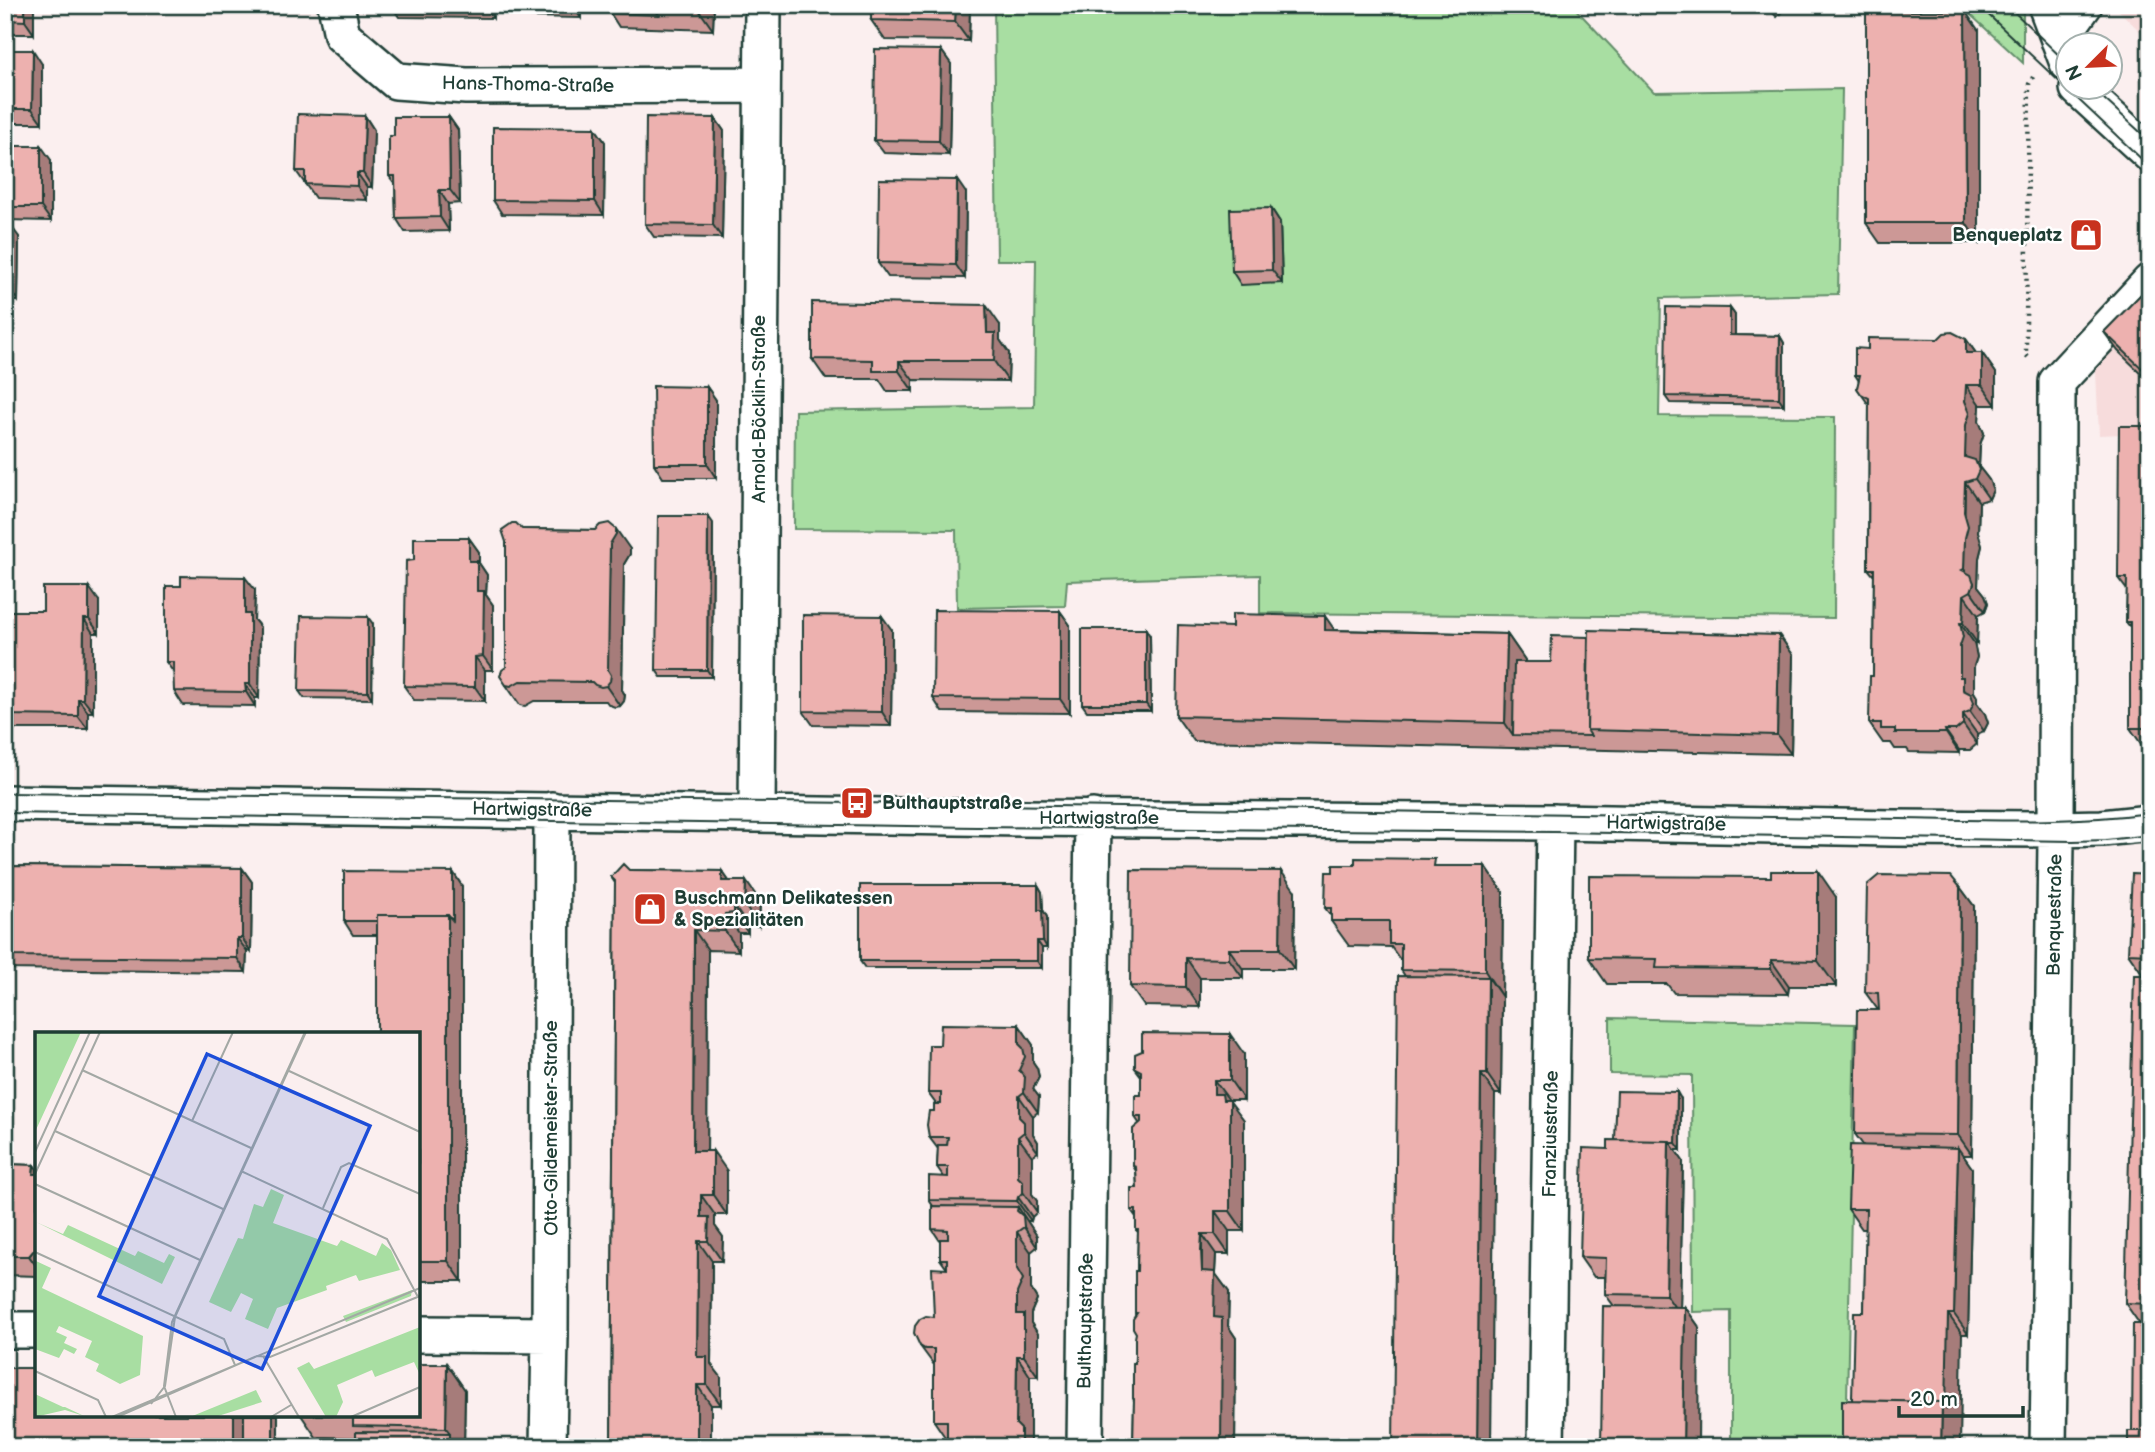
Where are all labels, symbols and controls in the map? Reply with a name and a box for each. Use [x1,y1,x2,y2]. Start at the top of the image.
north arrow [2054,32,2124,102]
text: N [2061,61,2088,84]
street label: Hans-Thoma-Straße [442,72,614,98]
shop icon: Benqueplatz [2067,216,2105,254]
place label: Benqueplatz [1952,224,2063,247]
street label: Arnold-Böcklin-Straße [748,315,771,503]
bus stop icon: Bulthauptstraße [838,784,876,822]
place label: Bulthauptstraße [882,792,1022,815]
street label: Hartwigstraße [472,797,592,823]
street label: Hartwigstraße [1039,807,1159,830]
street label: Hartwigstraße [1606,811,1726,837]
street label: Benquestraße [2042,854,2068,976]
place label: Buschmann Delikatessen & Spezialitäten [674,887,893,932]
shop icon: Buschmann Delikatessen & Spezialitäten [631,890,669,928]
street label: Otto-Gildemeister-Straße [540,1020,563,1236]
inset map [35,1032,420,1417]
street label: Franziusstraße [1538,1070,1564,1198]
street label: Bulthauptstraße [1073,1253,1099,1389]
scale bar [1899,1375,2024,1419]
text: 20 m [1910,1387,1958,1412]

